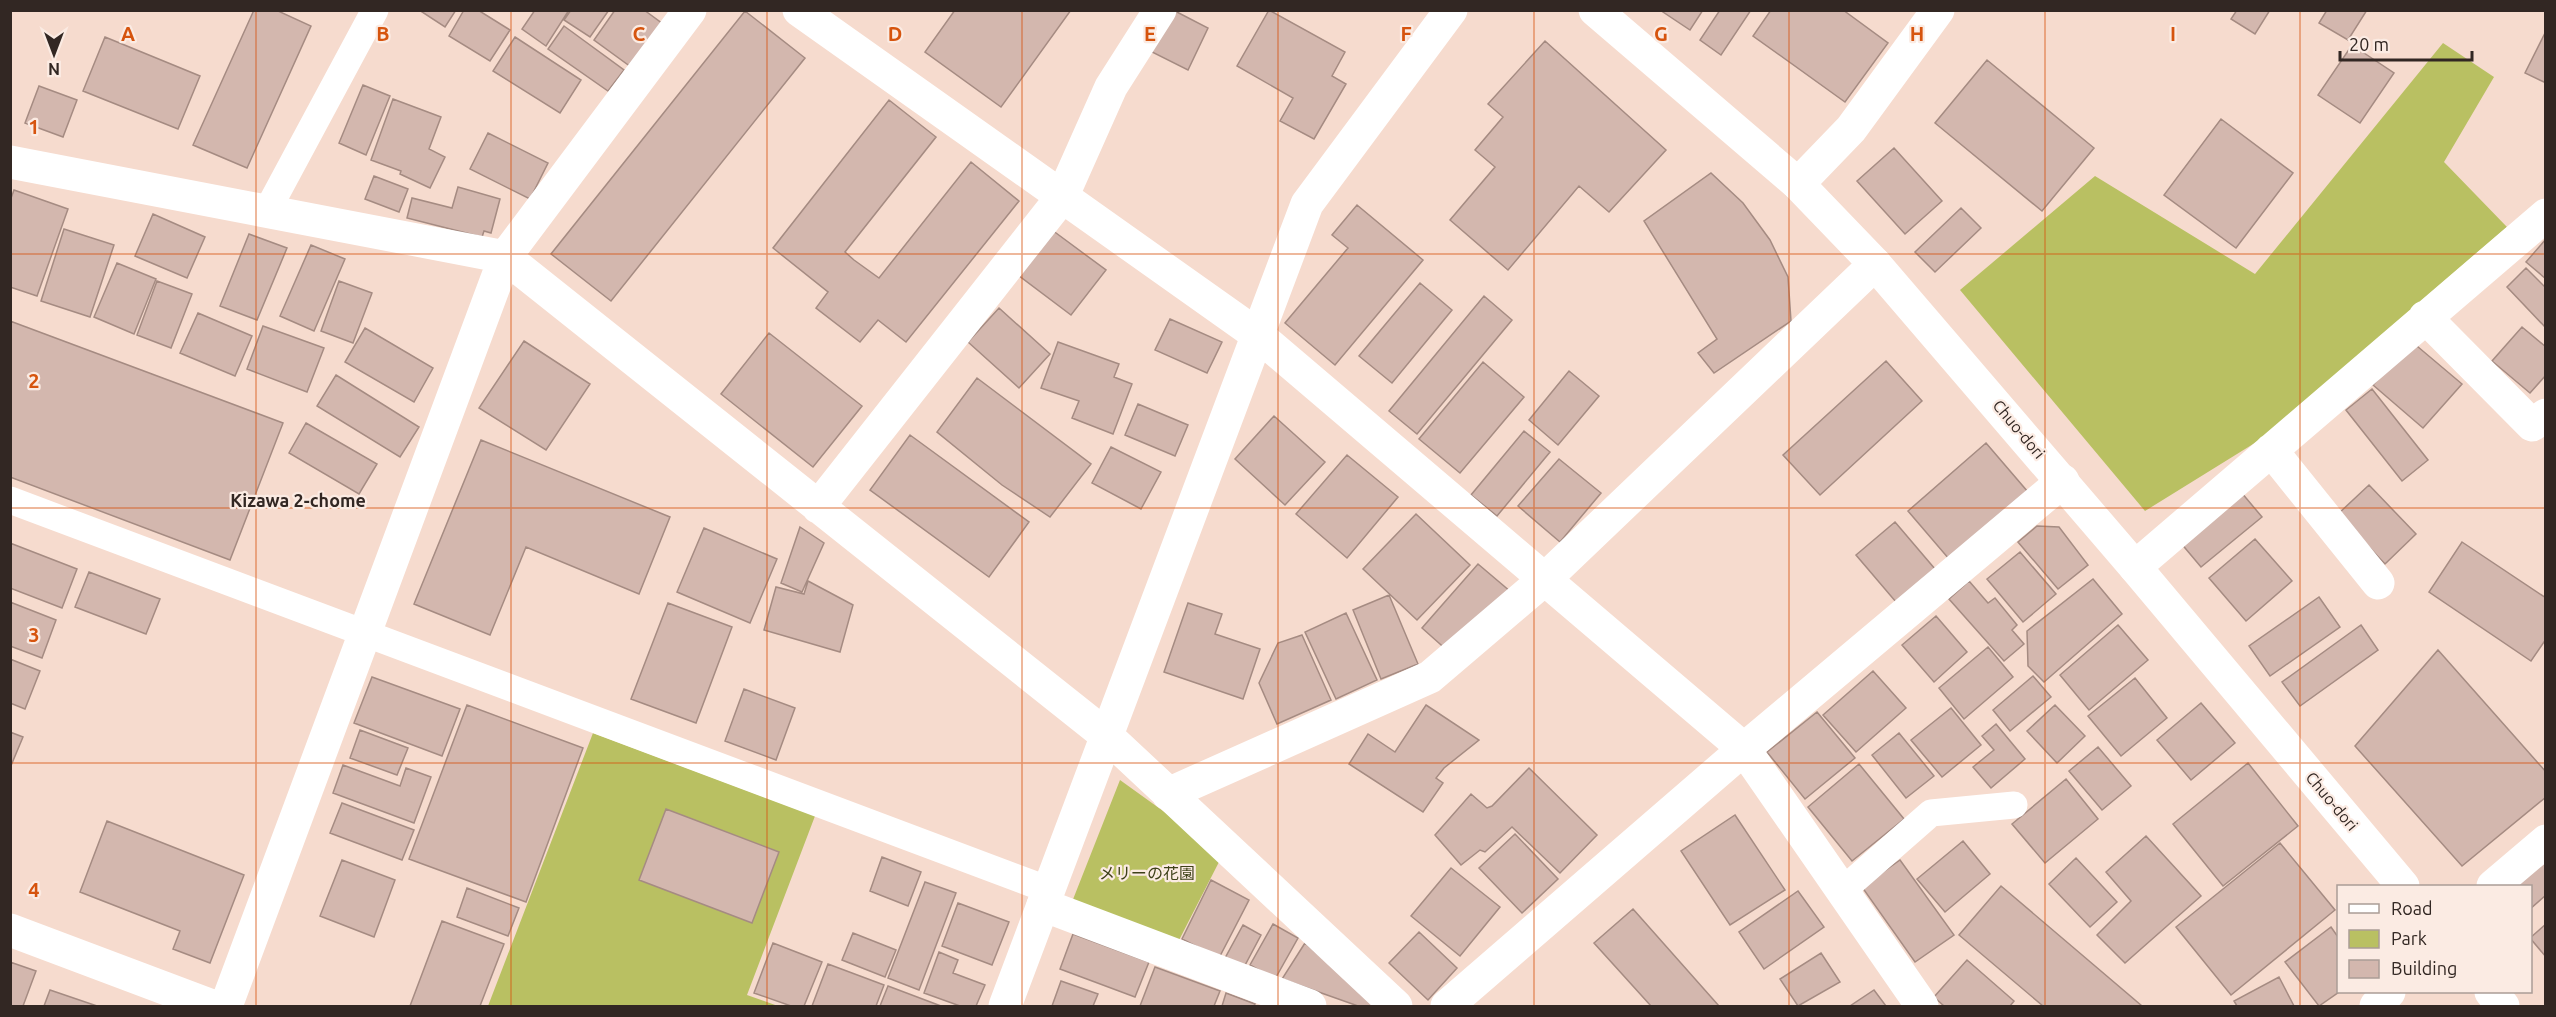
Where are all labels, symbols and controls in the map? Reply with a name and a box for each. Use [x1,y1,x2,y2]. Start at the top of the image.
text: A [121,22,135,45]
text: B [376,22,390,45]
text: C [633,22,646,45]
text: D [888,22,902,45]
text: E [1144,22,1156,45]
text: F [1400,22,1412,45]
text: G [1654,22,1668,45]
text: H [1910,22,1924,45]
text: I [2170,22,2176,45]
north arrow [24,24,84,84]
scale bar [2340,24,2472,62]
text: 20 m [2349,34,2389,54]
text: N [48,60,60,78]
text: 1 [28,115,40,138]
text: 2 [28,369,40,392]
street label: Chuo-dori [1989,396,2049,462]
district label: Kizawa 2-chome [230,490,366,510]
text: 3 [28,623,40,646]
street label: Chuo-dori [2302,768,2362,834]
park label: メリーの花園 [1099,864,1195,882]
text: 4 [28,878,40,901]
legend [2337,885,2532,993]
text: Road [2391,898,2433,918]
text: Park [2391,928,2427,948]
text: Building [2391,958,2457,978]

